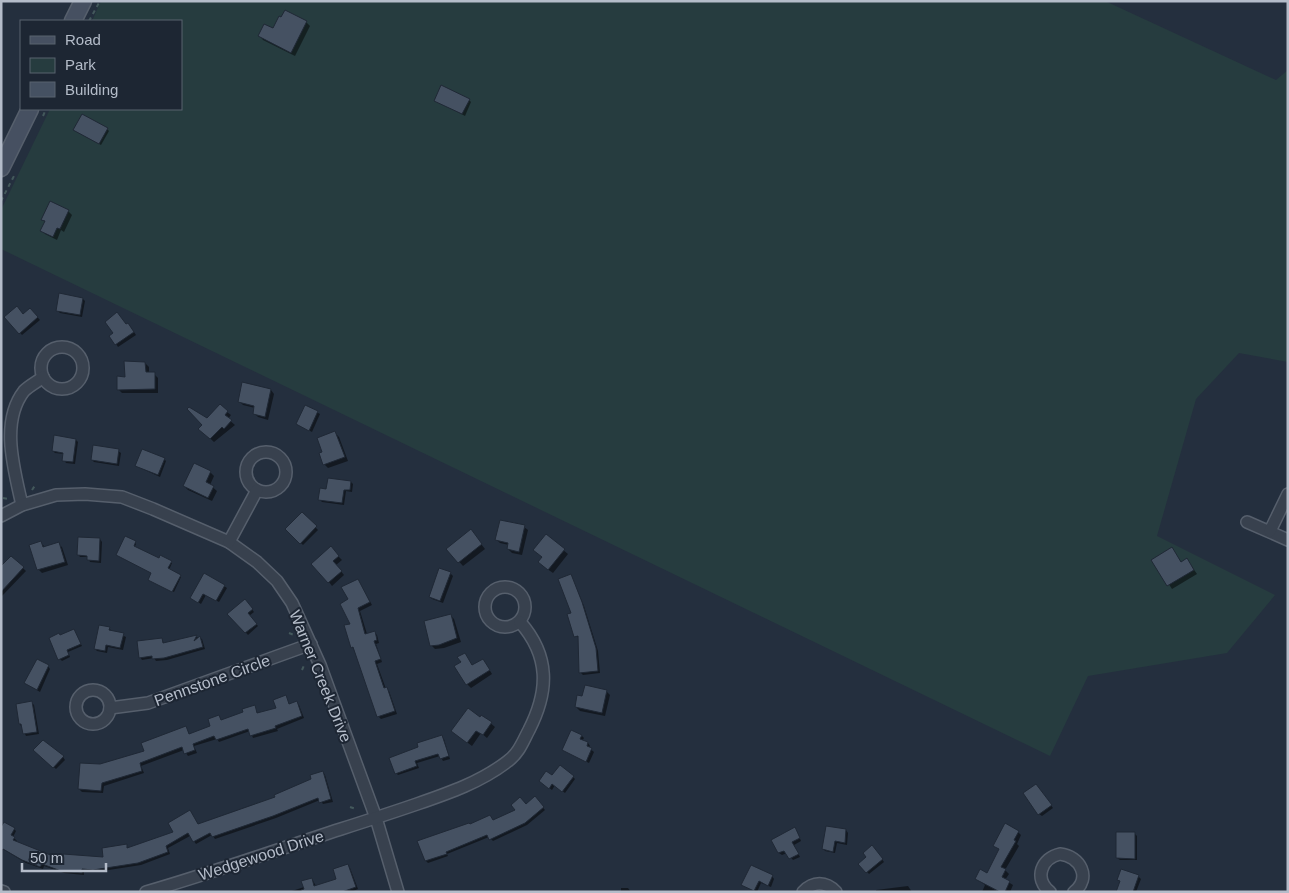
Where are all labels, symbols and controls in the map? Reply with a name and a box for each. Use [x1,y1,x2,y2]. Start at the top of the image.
legend [20,20,182,110]
text: Road [65,31,101,48]
text: Park [65,56,96,73]
text: Building [65,81,118,98]
street label: Warner Creek Drive [286,608,355,745]
street label: Pennstone Circle [152,652,272,709]
street label: Wedgewood Drive [197,827,326,884]
scale bar [22,840,106,872]
text: 50 m [30,849,63,866]

